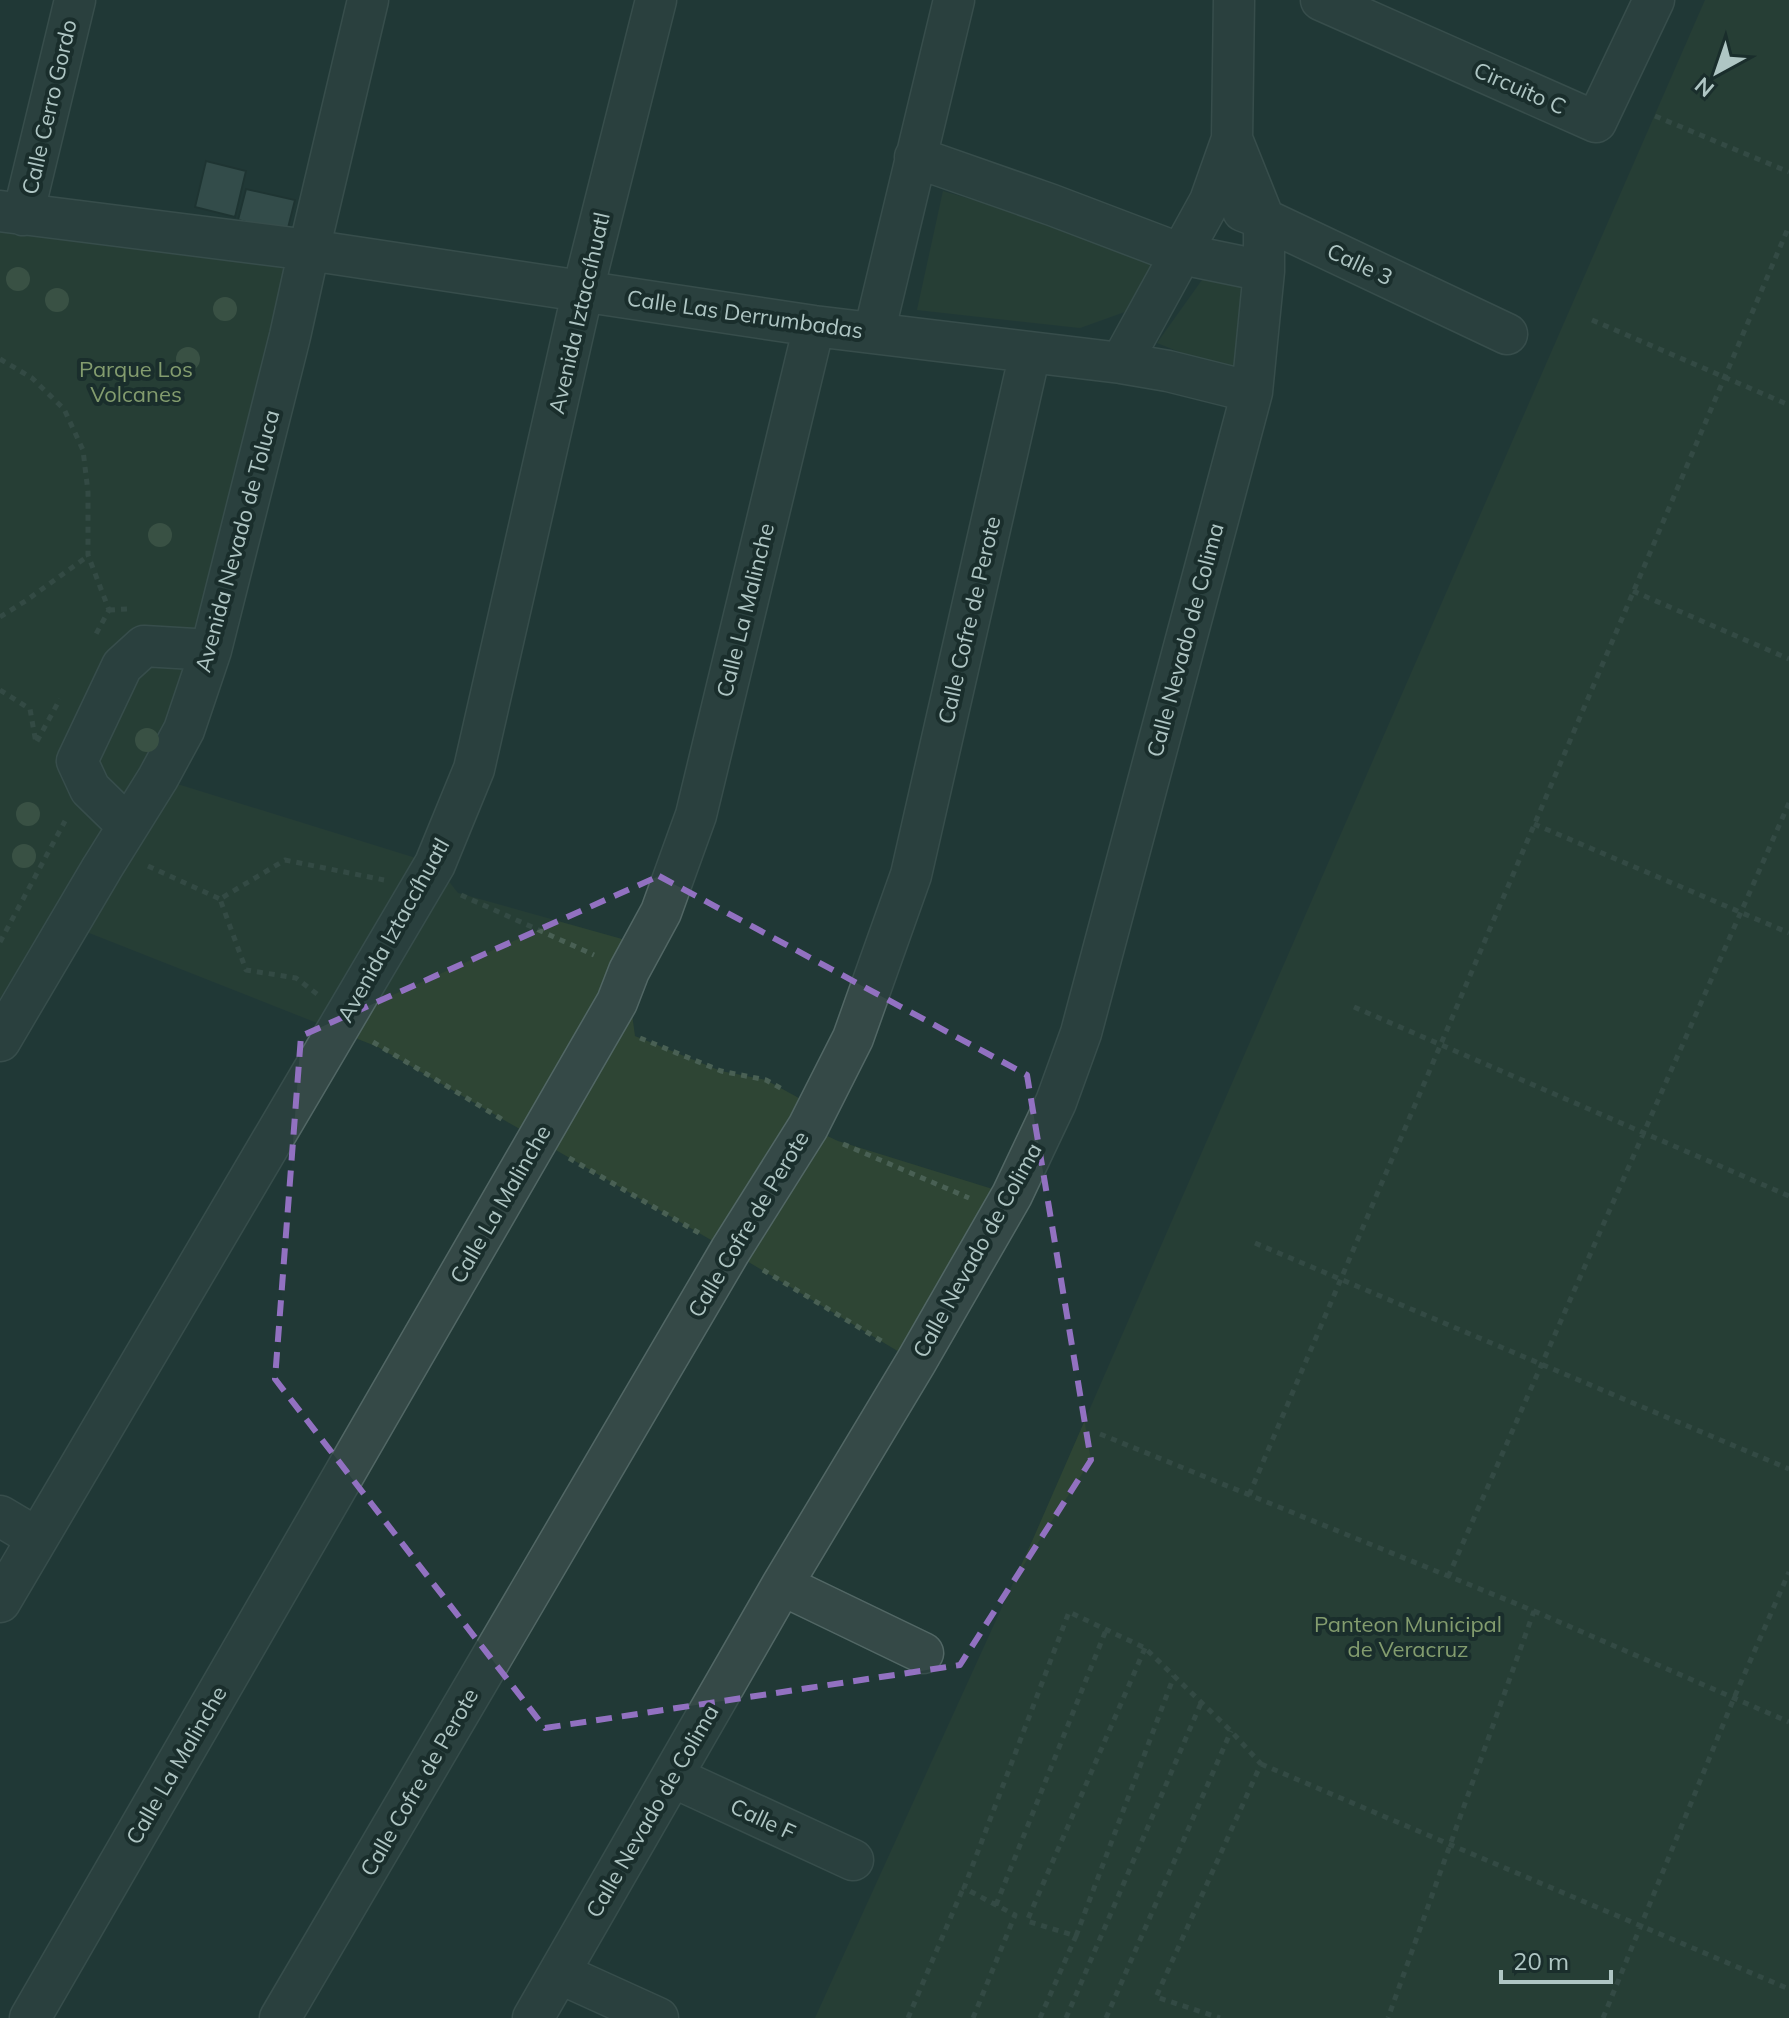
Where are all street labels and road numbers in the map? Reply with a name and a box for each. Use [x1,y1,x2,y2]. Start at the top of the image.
street label: Calle Cerro Gordo [15,17,83,197]
street label: Circuito C [1470,55,1570,121]
street label: Avenida Iztaccíhuatl [542,209,616,417]
street label: Calle 3 [1323,237,1397,291]
street label: Calle Las Derrumbadas [625,284,865,344]
street label: Avenida Nevado de Toluca [188,407,286,675]
street label: Calle Cofre de Perote [931,513,1007,727]
street label: Calle La Malinche [710,520,780,700]
street label: Calle Nevado de Colima [1140,520,1230,760]
street label: Avenida Iztaccíhuatl [331,833,455,1027]
street label: Calle La Malinche [443,1120,557,1288]
street label: Calle Cofre de Perote [681,1126,815,1322]
street label: Calle Nevado de Colima [906,1138,1048,1362]
street label: Calle La Malinche [119,1681,233,1849]
street label: Calle Cofre de Perote [354,1683,484,1881]
street label: Calle Nevado de Colima [580,1700,724,1922]
street label: Calle F [726,1792,800,1846]

